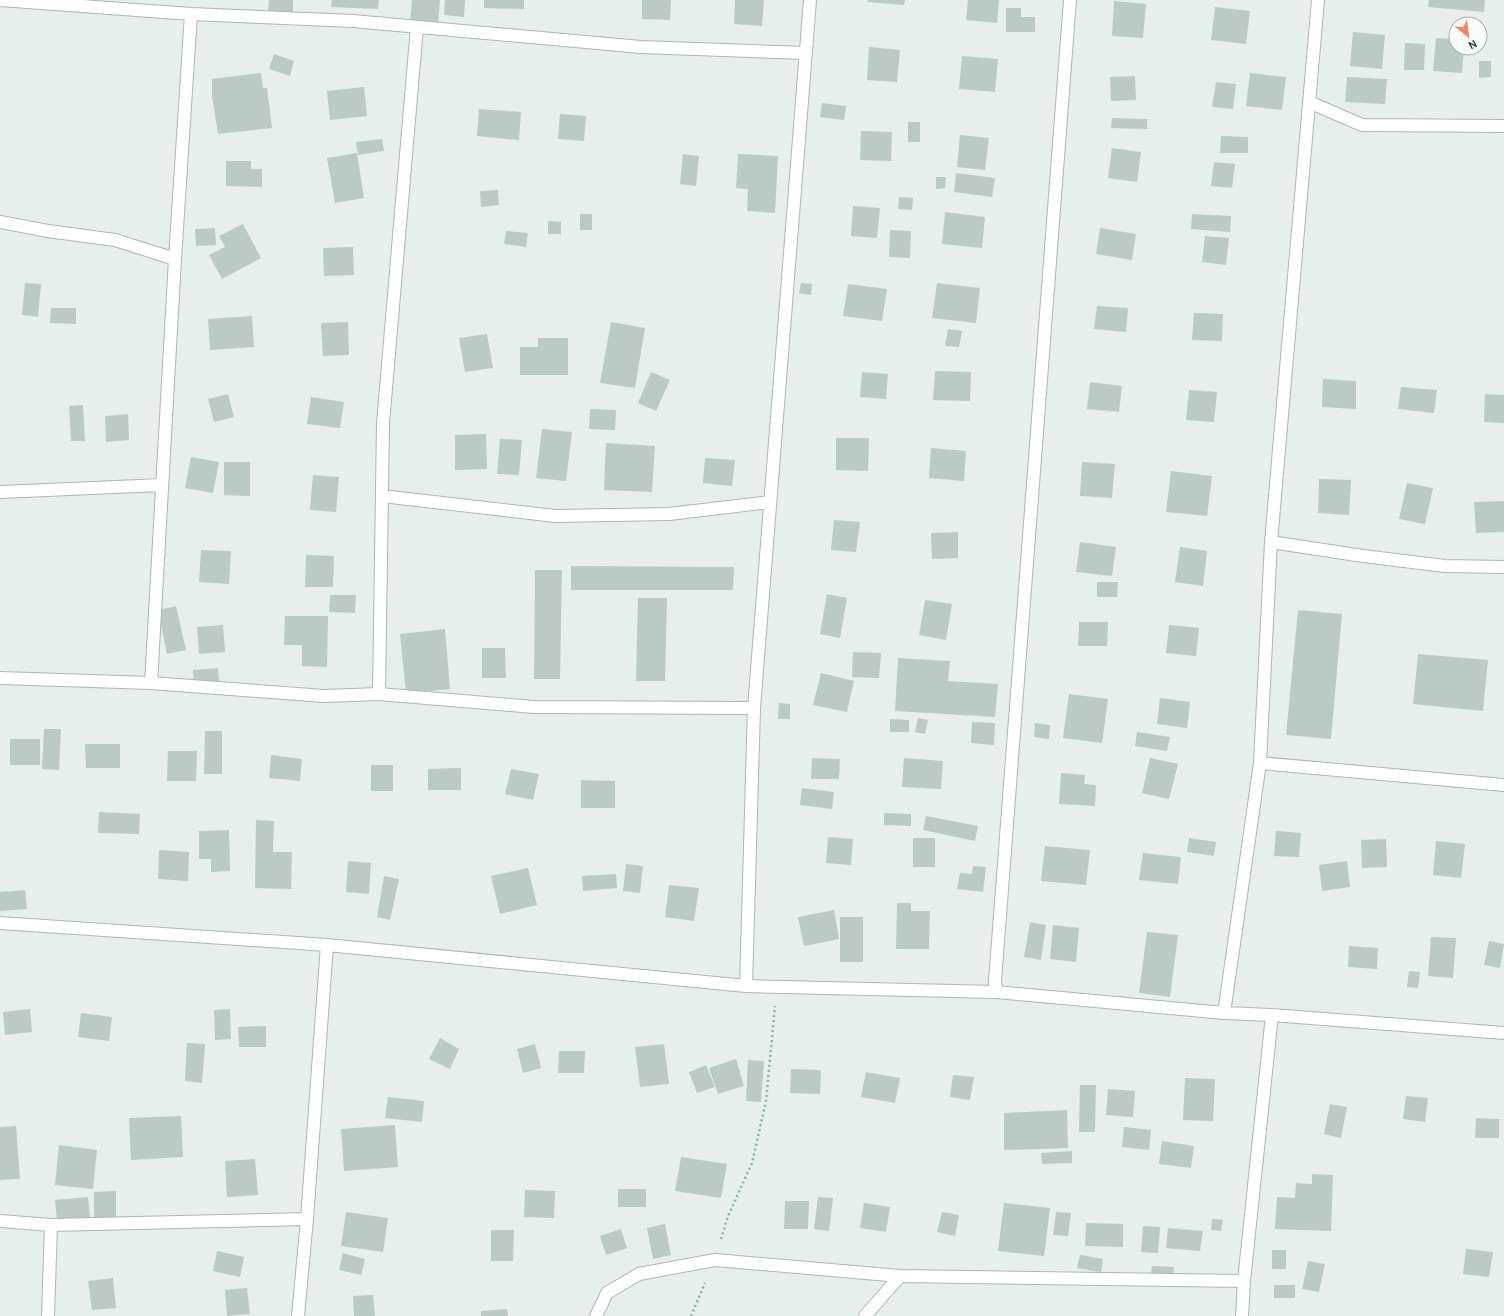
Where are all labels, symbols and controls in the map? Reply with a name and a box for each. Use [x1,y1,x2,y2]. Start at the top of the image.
north arrow [1448,16,1488,56]
text: N [1466,36,1479,52]

